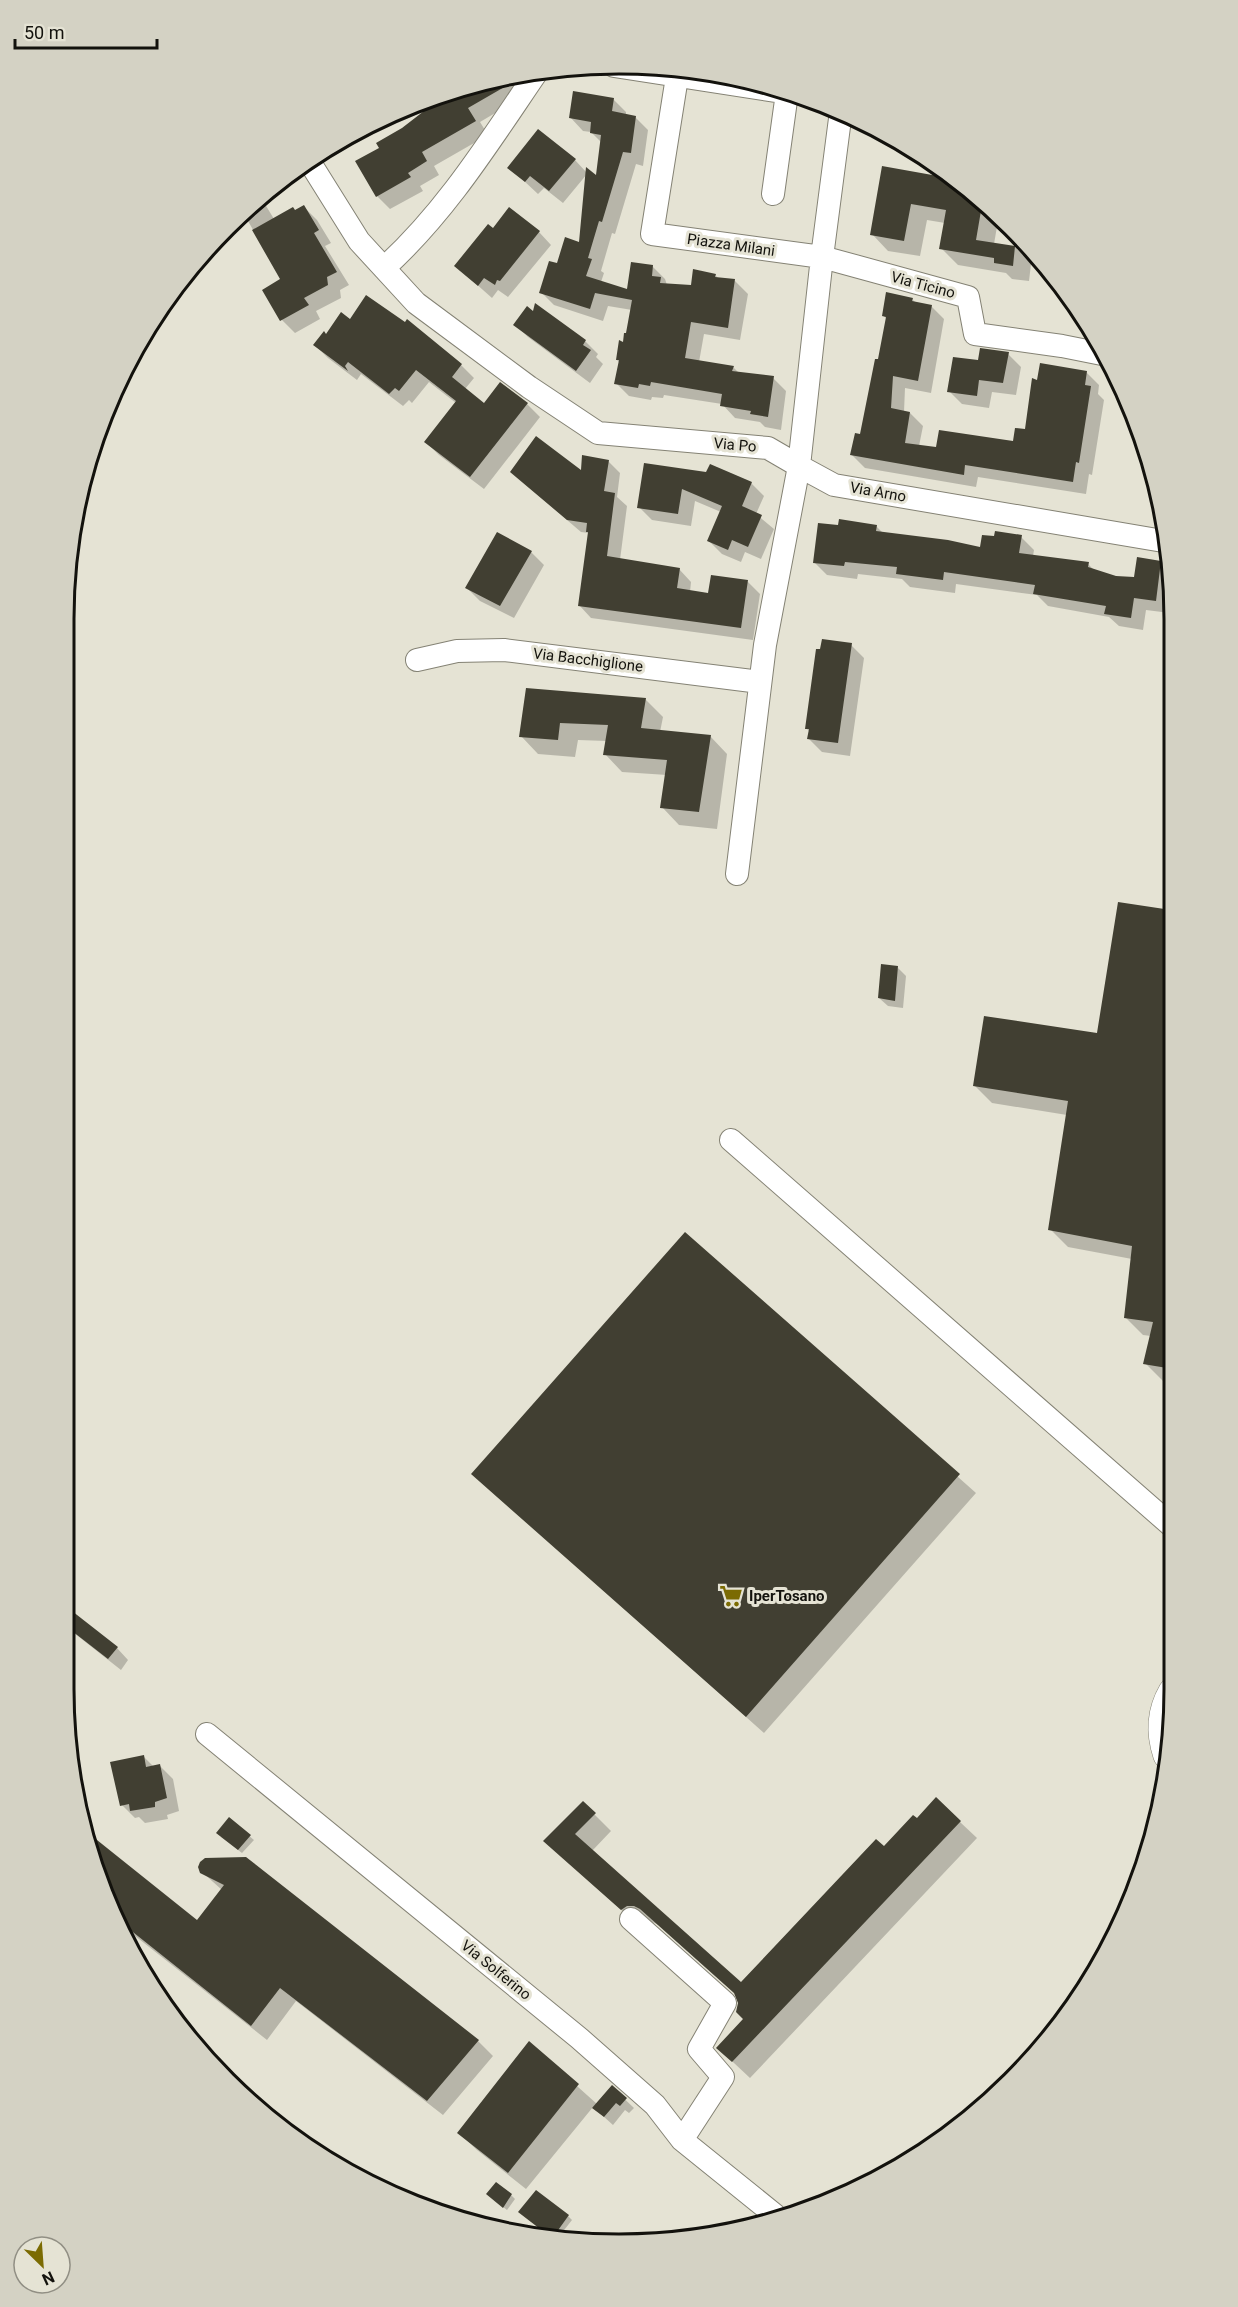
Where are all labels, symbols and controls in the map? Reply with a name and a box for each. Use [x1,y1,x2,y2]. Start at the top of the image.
scale bar [15,12,158,50]
text: 50 m [24,22,64,43]
street label: Piazza Milani [686,230,776,260]
street label: Via Ticino [889,268,957,302]
street label: Via Po [713,434,757,456]
street label: Via Arno [848,478,908,506]
street label: Via Bacchiglione [532,644,644,676]
supermarket icon: IperTosano [718,1583,744,1609]
place label: IperTosano [749,1587,825,1605]
street label: Via Solferino [457,1936,535,2004]
north arrow [12,2235,72,2295]
text: N [39,2267,57,2289]

